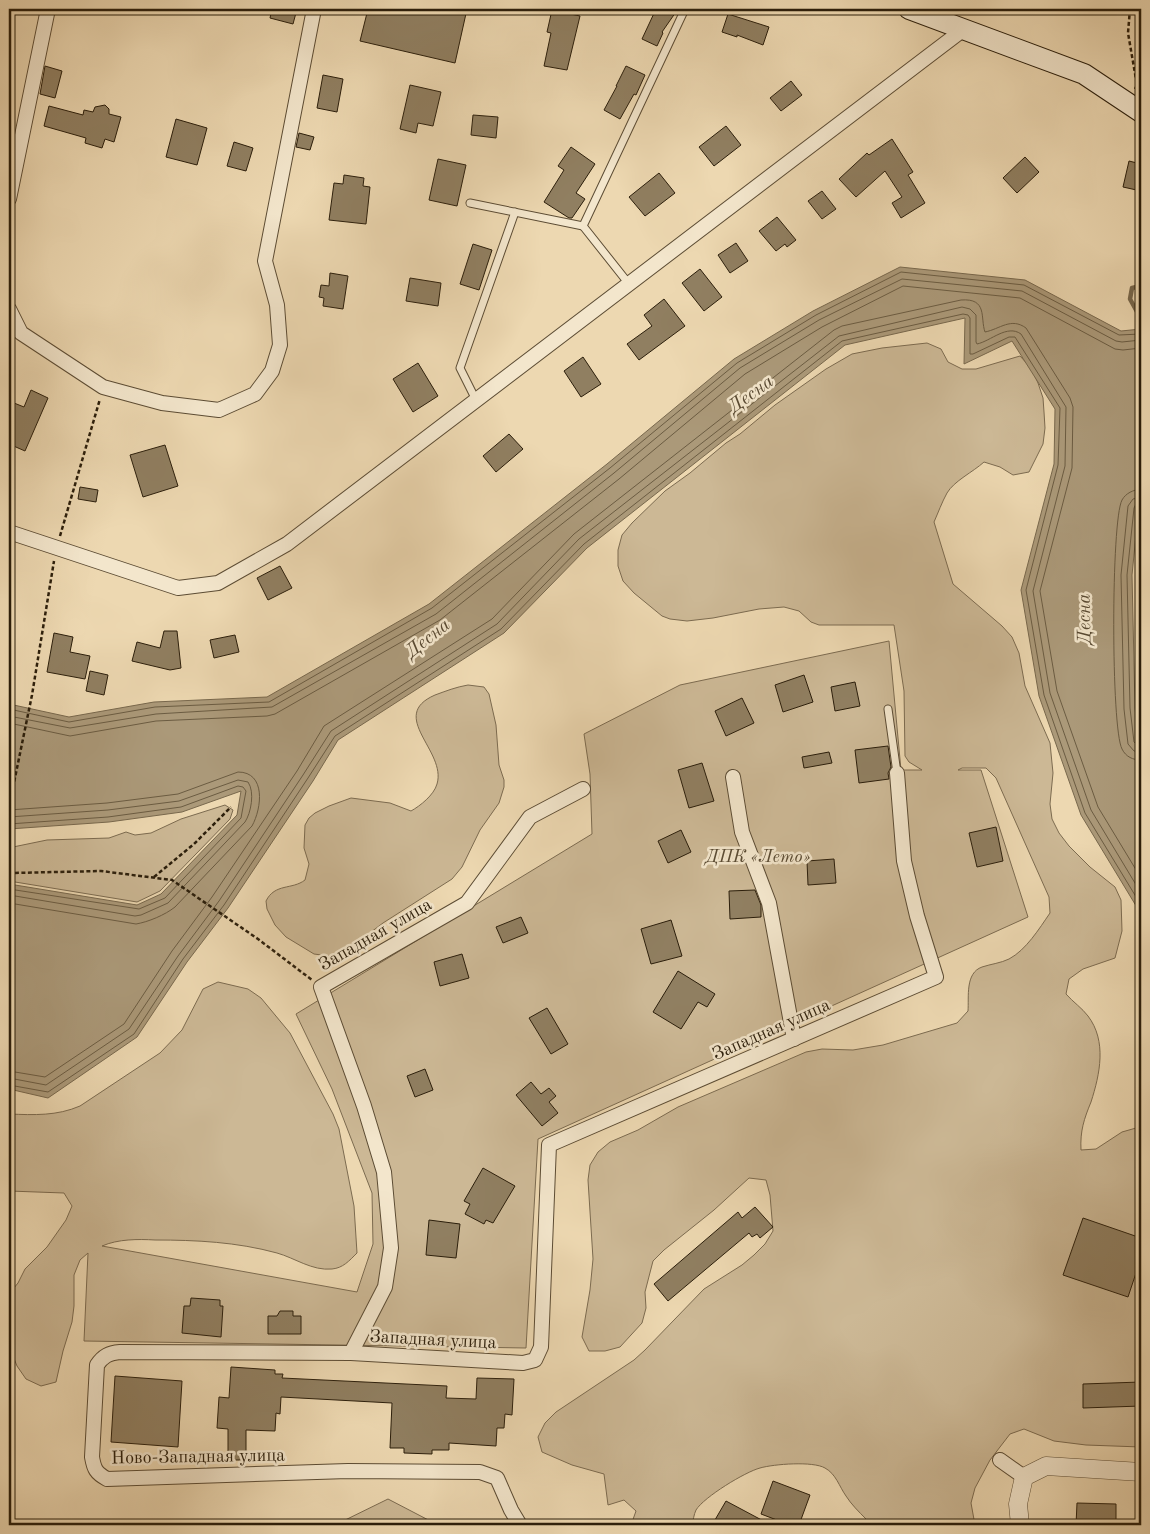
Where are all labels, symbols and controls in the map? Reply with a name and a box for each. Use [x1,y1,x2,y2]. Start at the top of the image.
water label: Десна [723,372,778,419]
water label: Десна [1076,593,1095,648]
water label: Десна [400,616,454,664]
park label: ДПК «Лето» [703,848,811,866]
street label: Западная улица [316,895,435,974]
street label: Западная улица [710,996,833,1064]
street label: Западная улица [369,1328,497,1352]
street label: Ново-Западная улица [111,1446,285,1468]

